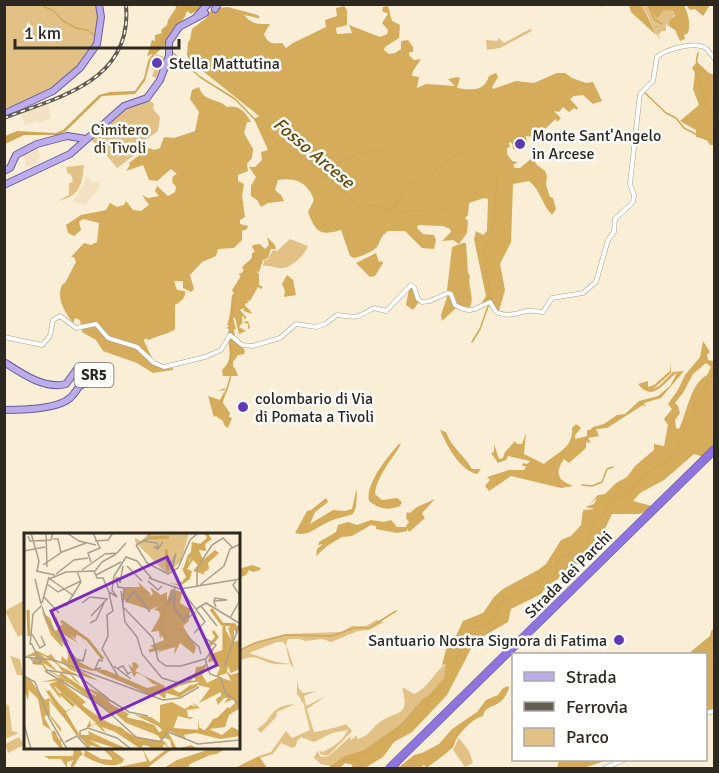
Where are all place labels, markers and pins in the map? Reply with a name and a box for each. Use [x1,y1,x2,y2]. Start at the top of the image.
place label: Stella Mattutina [169,54,280,74]
marker: Stella Mattutina [150,56,164,70]
place label: Monte Sant'Angelo in Arcese [532,126,661,164]
marker: Monte Sant'Angelo in Arcese [513,137,527,151]
place label: colombario di Via di Pomata a Tivoli [255,389,374,427]
marker: colombario di Via di Pomata a Tivoli [236,400,250,414]
place label: Santuario Nostra Signora di Fatima [368,631,607,651]
marker: Santuario Nostra Signora di Fatima [612,633,626,647]

